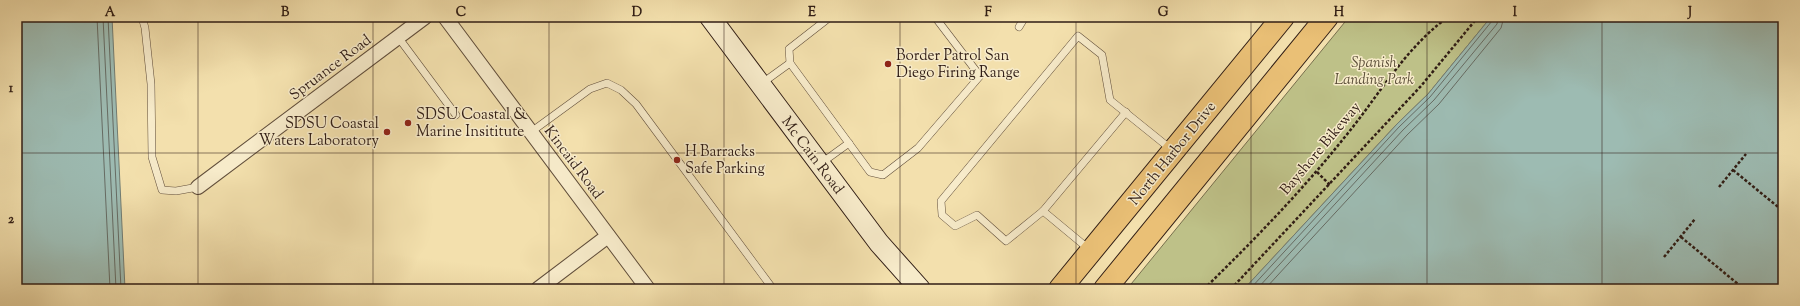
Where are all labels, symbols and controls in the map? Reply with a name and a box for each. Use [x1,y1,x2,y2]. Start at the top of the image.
text: A [105,4,116,22]
text: B [281,4,290,22]
text: C [456,4,466,22]
text: D [632,4,642,22]
text: E [808,4,816,22]
text: F [984,4,992,22]
text: G [1158,4,1169,22]
text: H [1334,4,1345,22]
text: I [1513,4,1518,22]
text: J [1687,4,1692,22]
street label: Spruance Road [286,30,377,106]
place label: Border Patrol San Diego Firing Range [896,46,1020,84]
park label: Spanish Landing Park [1334,53,1414,91]
marker: Border Patrol San Diego Firing Range [883,59,893,69]
text: 1 [9,80,14,98]
street label: Bayshore Bikeway [1276,97,1367,200]
street label: North Harbor Drive [1125,98,1222,210]
place label: SDSU Coastal & Marine Insititute [416,105,528,143]
street label: Mc Cain Road [776,113,848,200]
place label: SDSU Coastal Waters Laboratory [259,114,380,152]
marker: SDSU Coastal & Marine Insititute [403,118,413,128]
street label: Kincaid Road [538,122,608,204]
marker: SDSU Coastal Waters Laboratory [382,127,392,137]
place label: H Barracks Safe Parking [685,142,765,180]
marker: H Barracks Safe Parking [672,155,682,165]
text: 2 [8,211,15,229]

